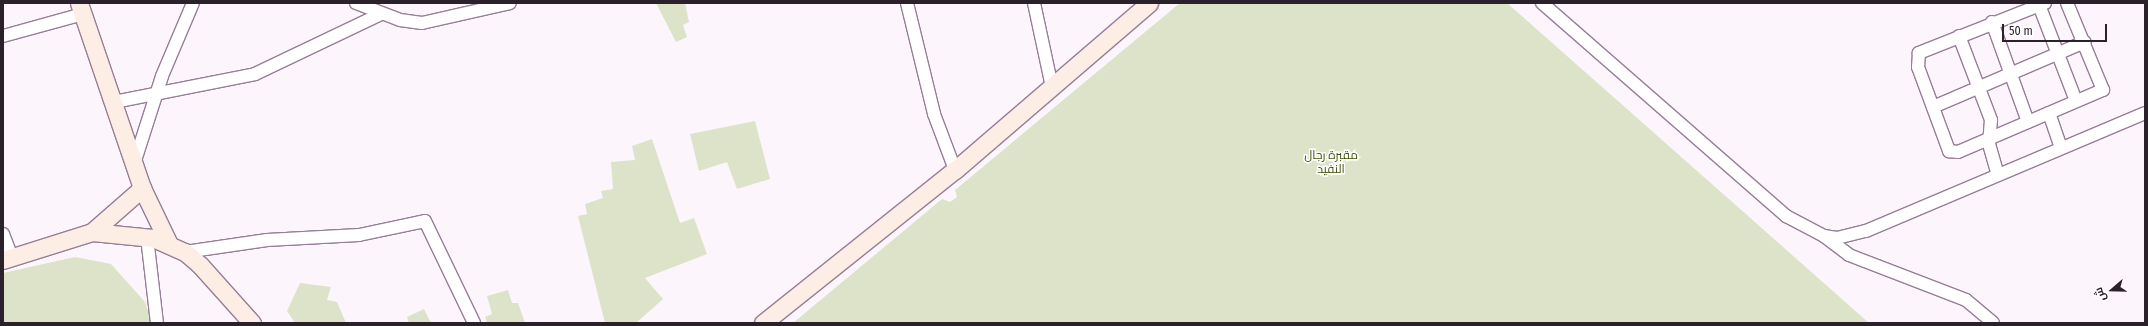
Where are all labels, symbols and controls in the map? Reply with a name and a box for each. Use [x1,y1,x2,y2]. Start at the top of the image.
scale bar [2004,16,2109,42]
text: 50 m [2009,24,2033,38]
park label: مقبرة رجال النفيد [1304,149,1358,177]
north arrow [2092,270,2132,310]
text: ش [2092,285,2109,303]

